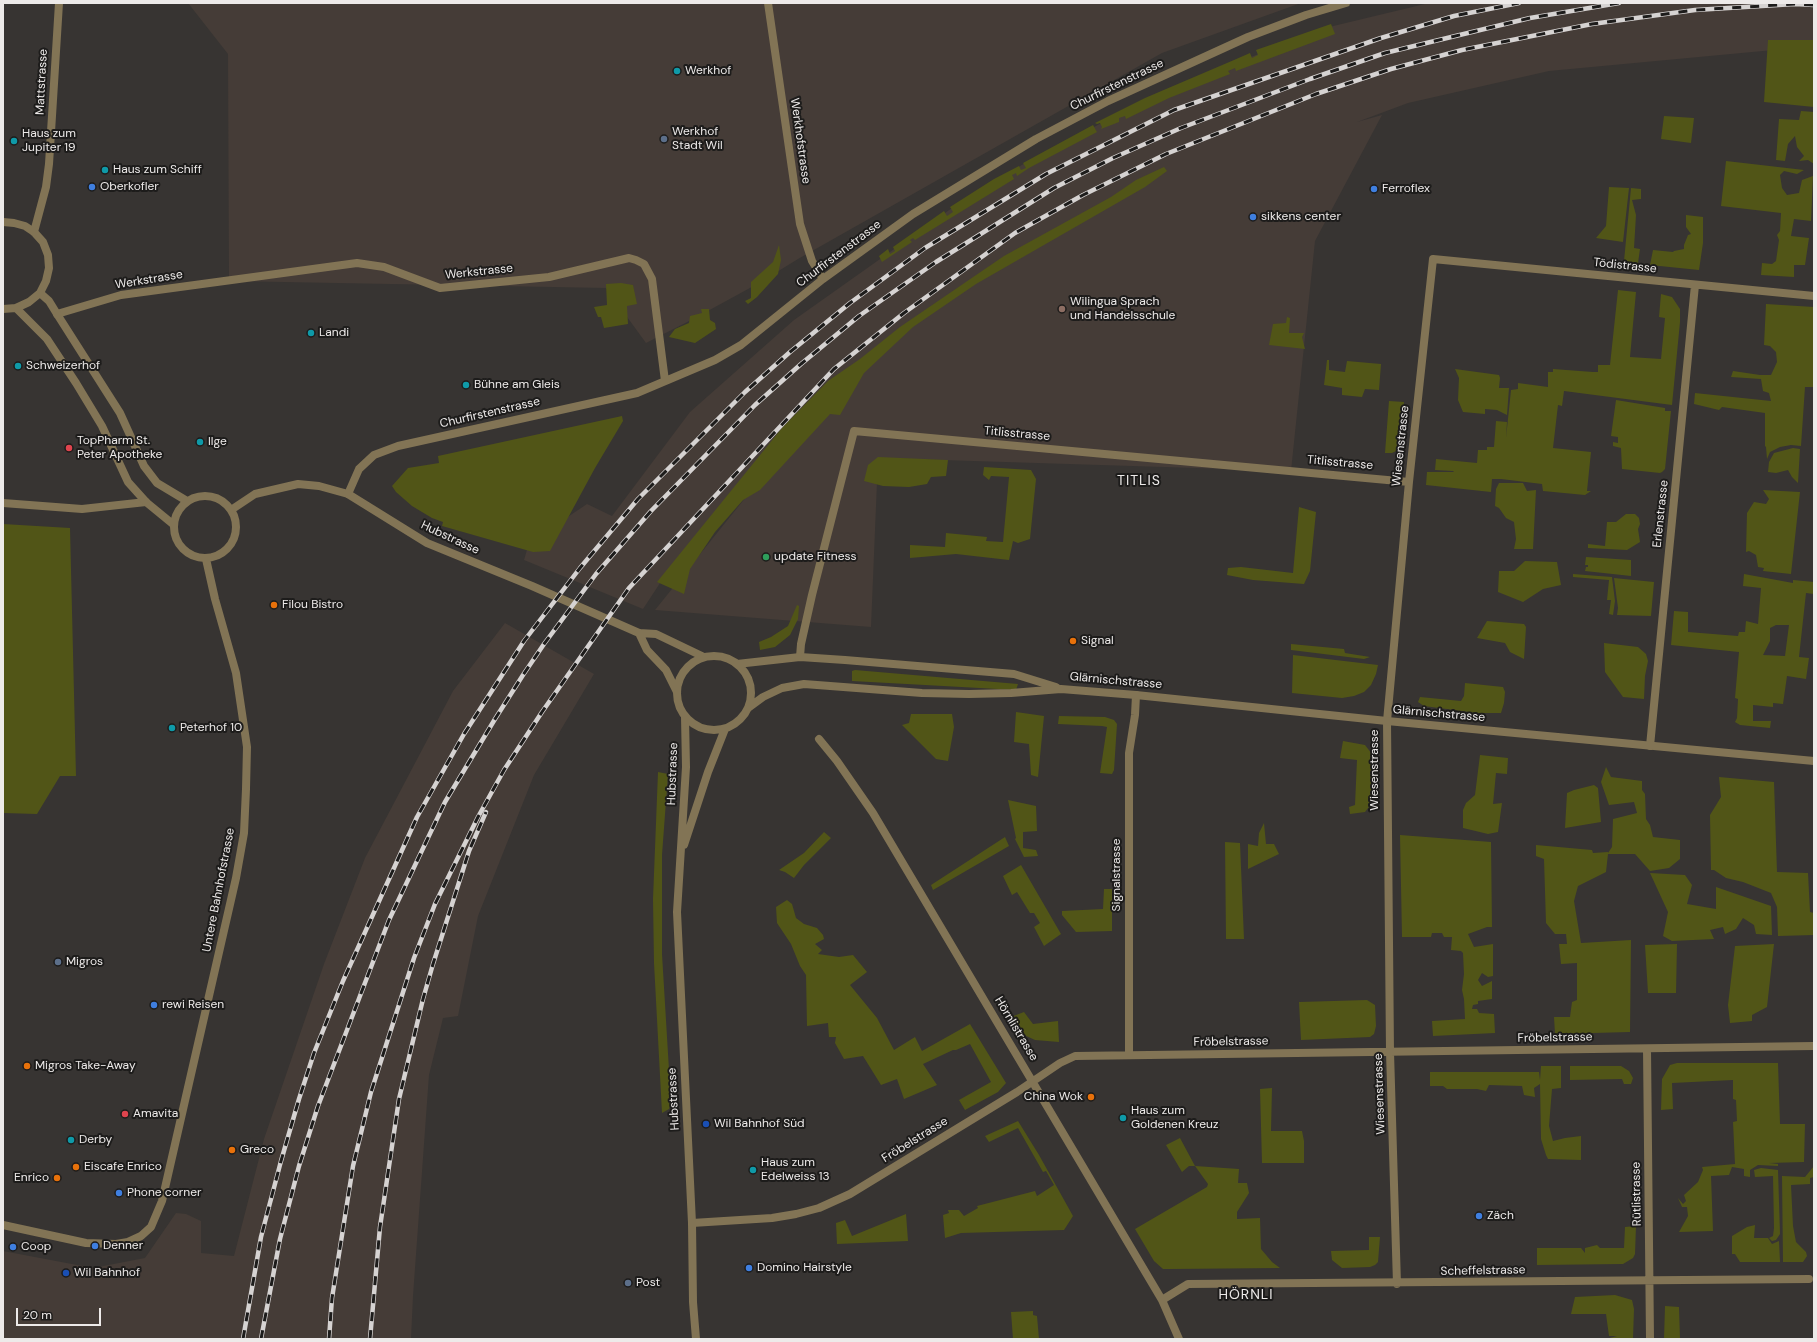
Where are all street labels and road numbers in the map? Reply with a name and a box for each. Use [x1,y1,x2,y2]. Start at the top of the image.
street label: Mattstrasse [33,49,51,115]
street label: Churfirstenstrasse [1068,56,1166,114]
street label: Werkhofstrasse [787,97,813,185]
street label: Churfirstenstrasse [794,217,884,291]
street label: Tödistrasse [1593,256,1657,276]
street label: Werkstrasse [444,261,514,283]
street label: Werkstrasse [114,268,184,292]
street label: Churfirstenstrasse [439,394,541,432]
street label: Wiesenstrasse [1390,405,1412,487]
street label: Titlisstrasse [983,424,1051,444]
street label: Titlisstrasse [1306,453,1374,473]
street label: Erlenstrasse [1650,479,1672,549]
street label: Hubstrasse [418,518,482,558]
street label: Glärnischstrasse [1069,670,1163,692]
street label: Glärnischstrasse [1392,703,1486,725]
street label: Wiesenstrasse [1368,729,1382,811]
street label: Hubstrasse [665,742,681,806]
street label: Untere Bahnhofstrasse [200,827,238,953]
street label: Signalstrasse [1110,839,1124,911]
street label: Hörnlistrasse [991,994,1041,1064]
street label: Fröbelstrasse [1517,1030,1593,1046]
street label: Fröbelstrasse [1193,1034,1269,1050]
street label: Wiesenstrasse [1371,1053,1389,1135]
street label: Hubstrasse [665,1067,683,1131]
street label: Fröbelstrasse [879,1114,951,1166]
street label: Rütlistrasse [1629,1162,1645,1226]
street label: Scheffelstrasse [1440,1263,1526,1279]

